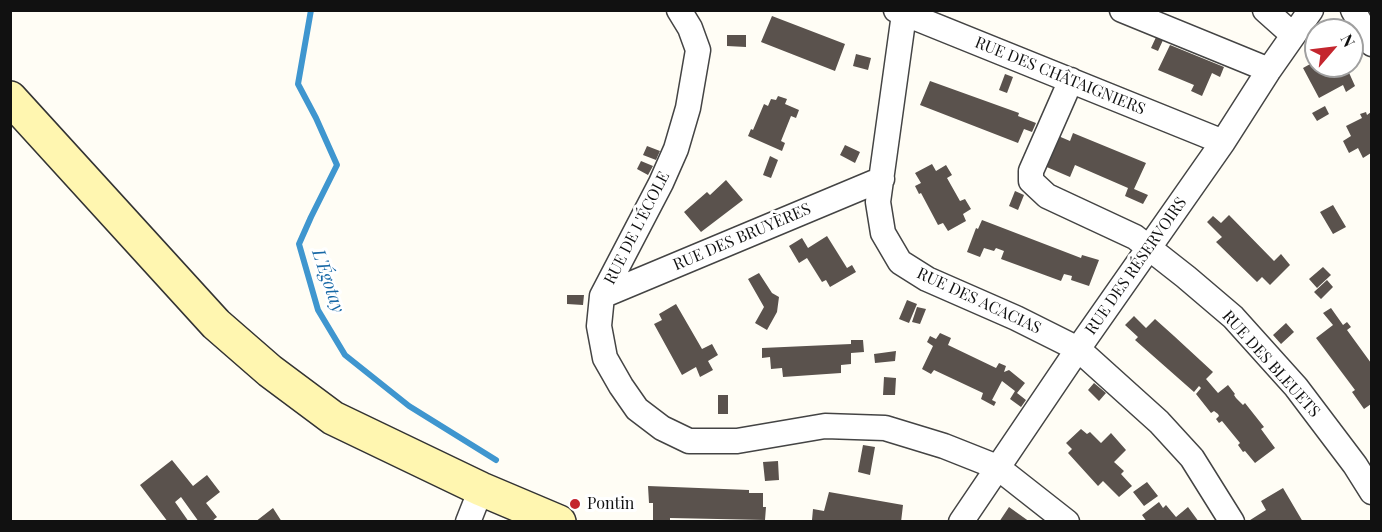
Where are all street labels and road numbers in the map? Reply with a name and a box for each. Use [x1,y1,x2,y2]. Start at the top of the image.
street label: RUE DES CHÂTAIGNIERS [972,33,1148,119]
street label: RUE DE L'ÉCOLE [600,168,674,288]
street label: RUE DES RÉSERVOIRS [1081,194,1191,338]
street label: RUE DES BRUYÈRES [670,199,814,275]
street label: RUE DES ACACIAS [914,264,1044,338]
street label: RUE DES BLEUETS [1218,307,1324,421]

